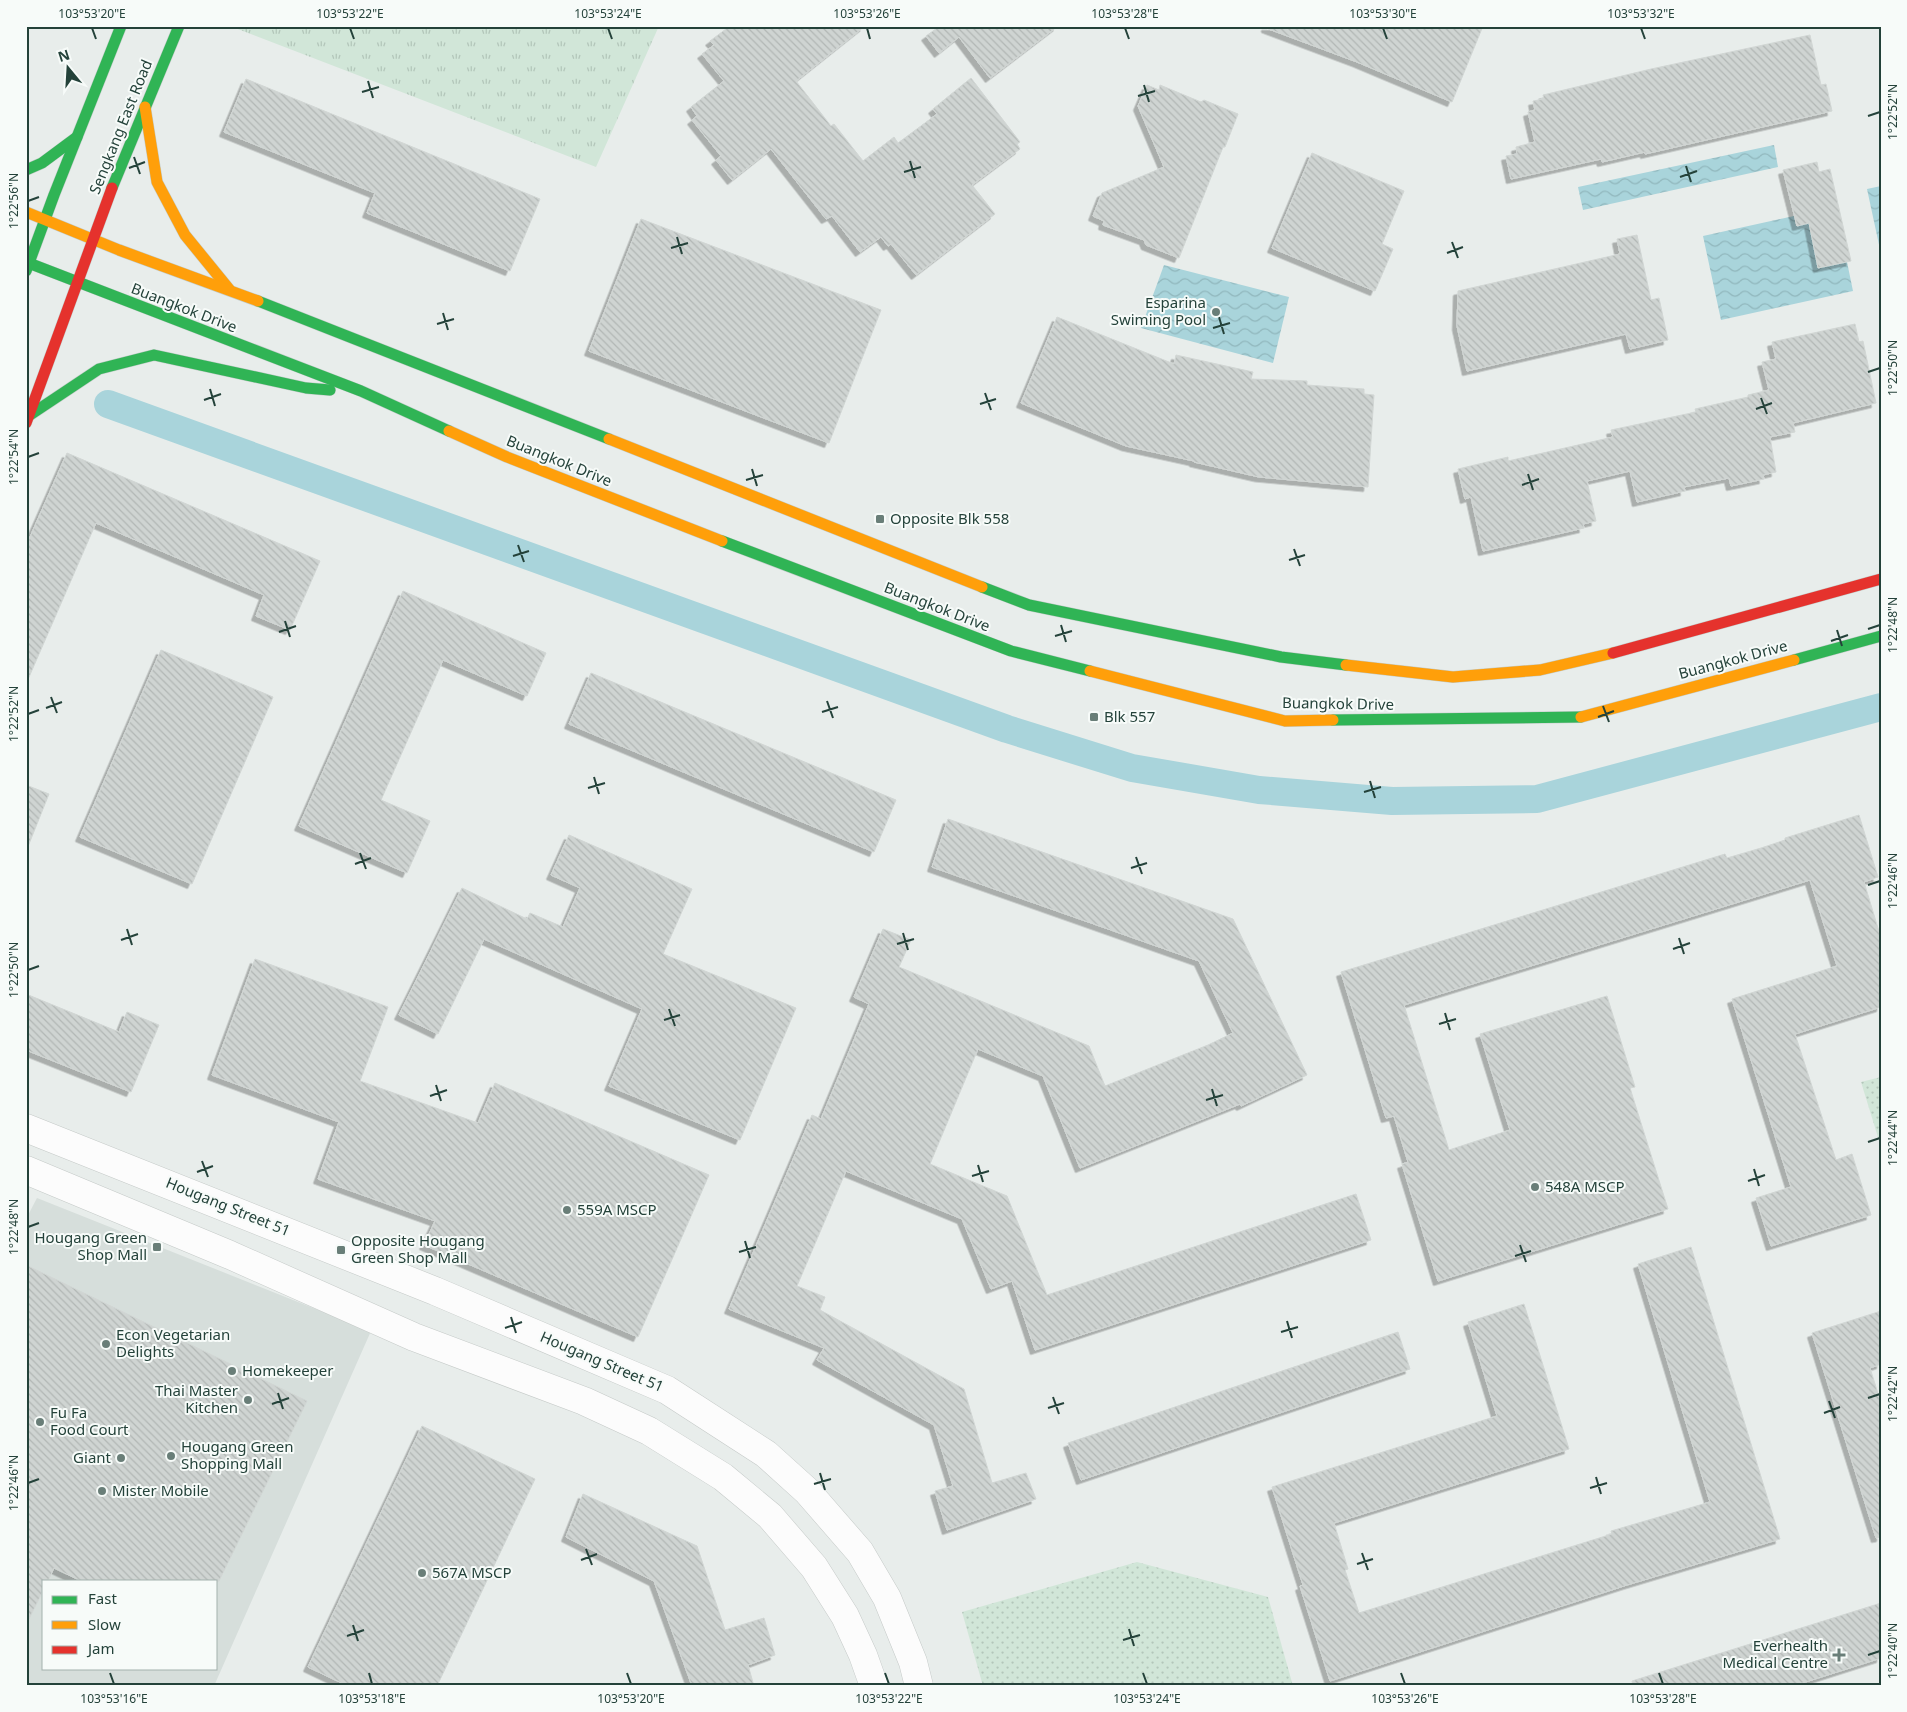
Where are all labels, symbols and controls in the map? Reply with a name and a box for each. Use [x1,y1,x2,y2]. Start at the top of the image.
text: 103°53'20"E [58,5,126,22]
text: 103°53'22"E [316,5,384,22]
text: 103°53'24"E [574,5,642,22]
text: 103°53'26"E [833,5,901,22]
text: 103°53'28"E [1091,5,1159,22]
text: 103°53'30"E [1349,5,1417,22]
text: 103°53'32"E [1607,5,1675,22]
north arrow [42,42,92,92]
text: N [55,44,72,66]
street label: Sengkang East Road [84,56,156,197]
text: 1°22'52"N [1884,84,1901,140]
text: 1°22'56"N [5,173,22,229]
street label: Buangkok Drive [128,278,240,336]
place label: Esparina Swiming Pool [1111,292,1206,329]
marker: Esparina Swiming Pool [1210,306,1222,318]
text: 1°22'50"N [1884,340,1901,396]
text: 1°22'54"N [5,429,22,485]
street label: Buangkok Drive [504,430,615,490]
place label: Opposite Blk 558 [890,508,1009,528]
marker: Opposite Blk 558 [874,513,886,525]
street label: Buangkok Drive [881,577,993,635]
text: 1°22'48"N [1884,597,1901,653]
street label: Buangkok Drive [1676,635,1789,683]
text: 1°22'52"N [5,686,22,742]
street label: Buangkok Drive [1282,692,1394,714]
place label: Blk 557 [1104,706,1155,726]
marker: Blk 557 [1088,711,1100,723]
text: 1°22'46"N [1884,853,1901,909]
text: 1°22'50"N [5,942,22,998]
text: 1°22'44"N [1884,1110,1901,1166]
street label: Hougang Street 51 [163,1172,294,1240]
place label: 548A MSCP [1545,1176,1625,1196]
marker: 548A MSCP [1529,1181,1541,1193]
text: 1°22'48"N [5,1199,22,1255]
place label: 559A MSCP [577,1199,657,1219]
marker: 559A MSCP [561,1204,573,1216]
place label: Hougang Green Shop Mall [34,1227,147,1264]
place label: Opposite Hougang Green Shop Mall [351,1230,485,1267]
marker: Hougang Green Shop Mall [151,1241,163,1253]
marker: Opposite Hougang Green Shop Mall [335,1244,347,1256]
place label: Econ Vegetarian Delights [116,1324,230,1361]
street label: Hougang Street 51 [538,1326,667,1396]
marker: Econ Vegetarian Delights [100,1338,112,1350]
place label: Homekeeper [242,1360,334,1380]
marker: Homekeeper [226,1365,238,1377]
text: 1°22'42"N [1884,1366,1901,1422]
place label: Thai Master Kitchen [155,1380,238,1417]
marker: Thai Master Kitchen [242,1394,254,1406]
place label: Fu Fa Food Court [50,1402,129,1439]
marker: Fu Fa Food Court [34,1416,46,1428]
place label: Hougang Green Shopping Mall [181,1436,294,1473]
place label: Giant [73,1447,112,1467]
marker: Hougang Green Shopping Mall [165,1450,177,1462]
marker: Giant [115,1452,127,1464]
text: 1°22'46"N [5,1455,22,1511]
place label: Mister Mobile [112,1480,209,1500]
marker: Mister Mobile [96,1485,108,1497]
place label: 567A MSCP [432,1562,512,1582]
marker: 567A MSCP [416,1567,428,1579]
legend [42,1580,218,1670]
text: Fast [88,1588,117,1608]
text: Slow [88,1614,121,1634]
text: 1°22'40"N [1884,1623,1901,1679]
place label: Everhealth Medical Centre [1722,1635,1828,1672]
text: Jam [86,1638,115,1658]
marker: Everhealth Medical Centre [1832,1648,1846,1662]
text: 103°53'16"E [80,1690,148,1707]
text: 103°53'18"E [338,1690,406,1707]
text: 103°53'20"E [597,1690,665,1707]
text: 103°53'22"E [855,1690,923,1707]
text: 103°53'24"E [1113,1690,1181,1707]
text: 103°53'26"E [1371,1690,1439,1707]
text: 103°53'28"E [1629,1690,1697,1707]

